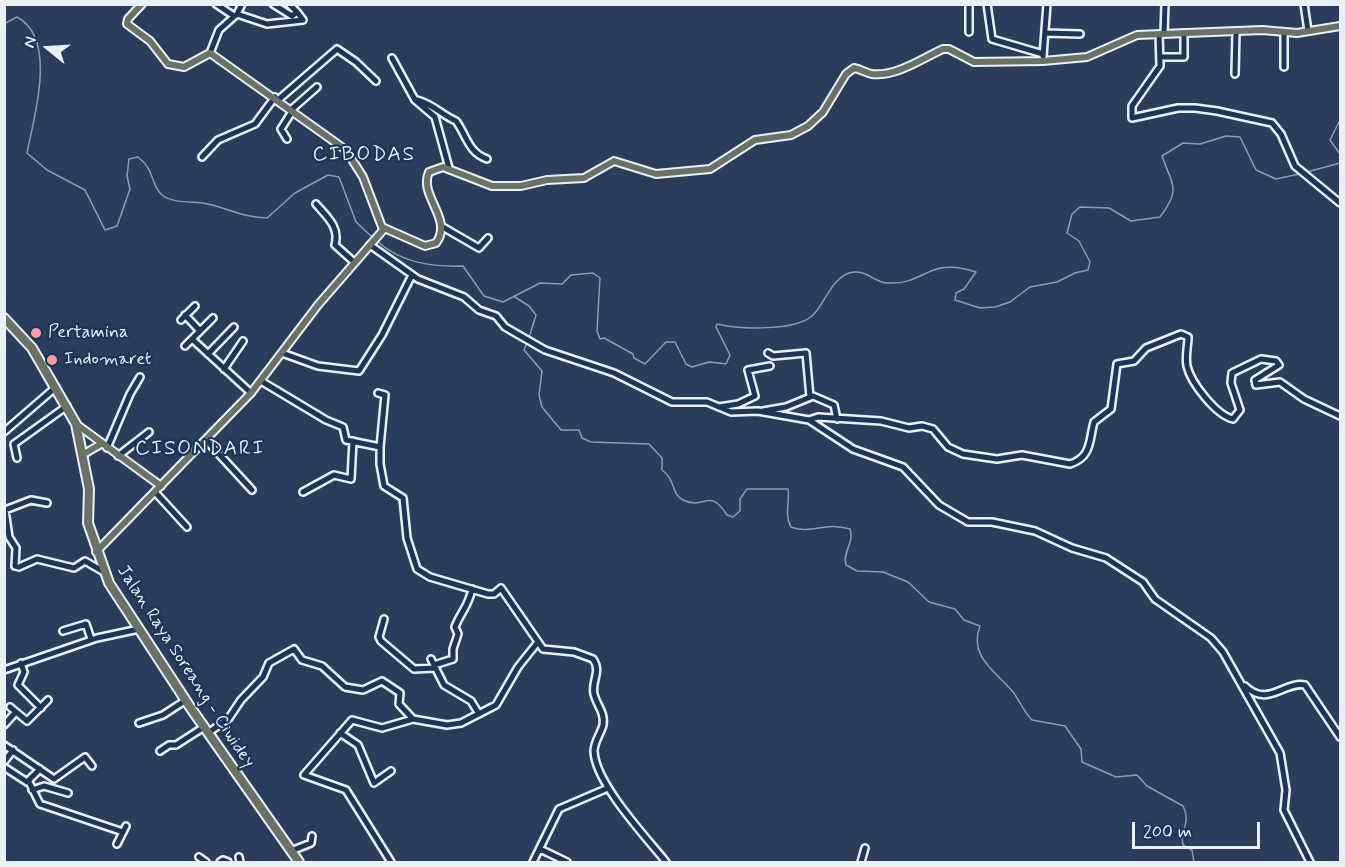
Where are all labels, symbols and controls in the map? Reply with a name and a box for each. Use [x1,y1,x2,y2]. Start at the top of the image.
north arrow [18,18,78,78]
text: N [19,34,42,51]
district label: CIBODAS [313,143,415,169]
place label: Pertamina [48,322,128,344]
marker: Pertamina [29,326,43,340]
place label: Indomaret [64,349,152,371]
marker: Indomaret [45,353,59,367]
district label: CISONDARI [136,437,264,463]
street label: Jalan Raya Soreang - Ciwidey [111,562,259,772]
scale bar [1135,810,1262,848]
text: 200 m [1143,820,1192,844]

